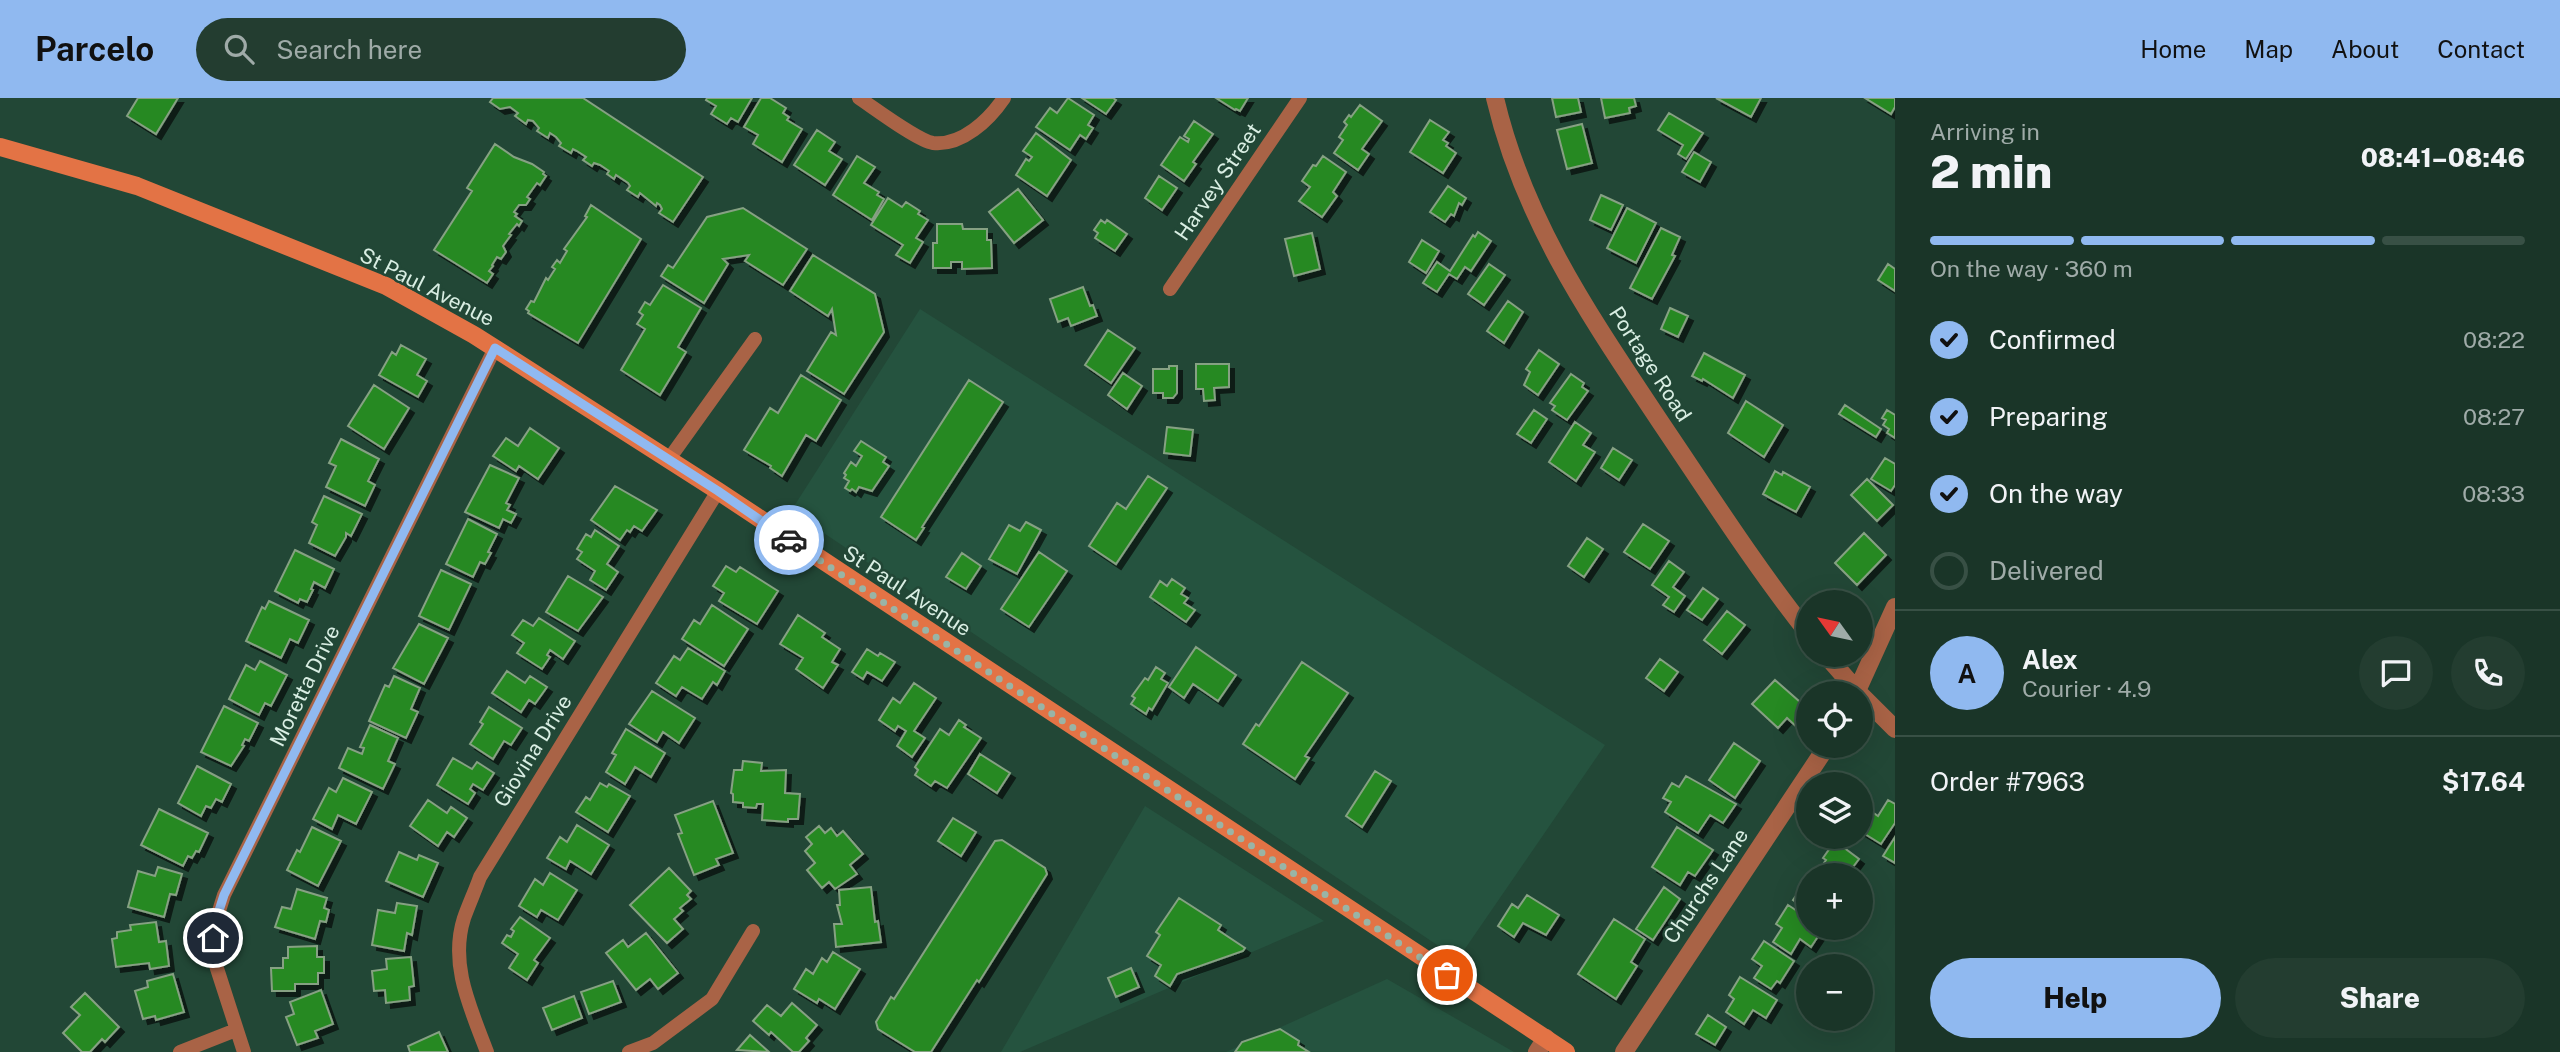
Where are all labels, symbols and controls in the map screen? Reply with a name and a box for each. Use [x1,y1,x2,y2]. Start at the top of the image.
search box [196,18,686,81]
text: Parcelo [35,30,154,68]
icon: search [220,30,258,68]
text: Search here [276,34,422,65]
text: Home [2140,35,2206,63]
text: Map [2244,35,2293,63]
text: About [2331,35,2399,63]
text: Contact [2437,35,2525,63]
street label: Harvey Street [1169,118,1266,245]
text: Arriving in [1930,118,2040,145]
text: 08:41–08:46 [2361,142,2525,173]
text: 2 min [1930,144,2052,198]
street label: St Paul Avenue [356,242,499,331]
text: On the way · 360 m [1930,255,2133,282]
street label: Portage Road [1604,302,1697,426]
icon: check [1930,321,1968,359]
text: Confirmed [1989,324,2116,355]
text: 08:22 [2463,326,2525,353]
icon: check [1930,398,1968,436]
text: Preparing [1989,401,2108,432]
text: 08:27 [2463,403,2525,430]
icon: check [1930,475,1968,513]
text: On the way [1989,478,2123,509]
text: 08:33 [2462,480,2525,507]
courier [754,505,824,575]
icon: car [770,521,808,559]
street label: St Paul Avenue [839,540,976,641]
text: Delivered [1989,555,2104,586]
north arrow [1796,590,1872,667]
map controls [1796,590,1873,1031]
street label: Moretta Drive [264,621,345,751]
button: chat [2359,636,2433,710]
button: phone [2451,636,2525,710]
text: Alex [2022,644,2078,675]
text: A [1958,658,1976,689]
text: Courier · 4.9 [2022,675,2151,702]
button: locate [1796,681,1873,758]
street label: Giovina Drive [488,690,577,811]
text: Order #7963 [1930,766,2085,797]
text: $17.64 [2442,766,2525,797]
button: layers [1796,772,1873,849]
street label: Churchs Lane [1658,823,1753,948]
button: + [1796,863,1873,940]
pin [183,908,243,968]
icon: home [194,919,232,957]
pin [1417,945,1477,1005]
button: − [1796,954,1873,1031]
icon: bag [1428,956,1466,994]
button: Help [1930,958,2221,1038]
button: Share [2235,958,2525,1038]

